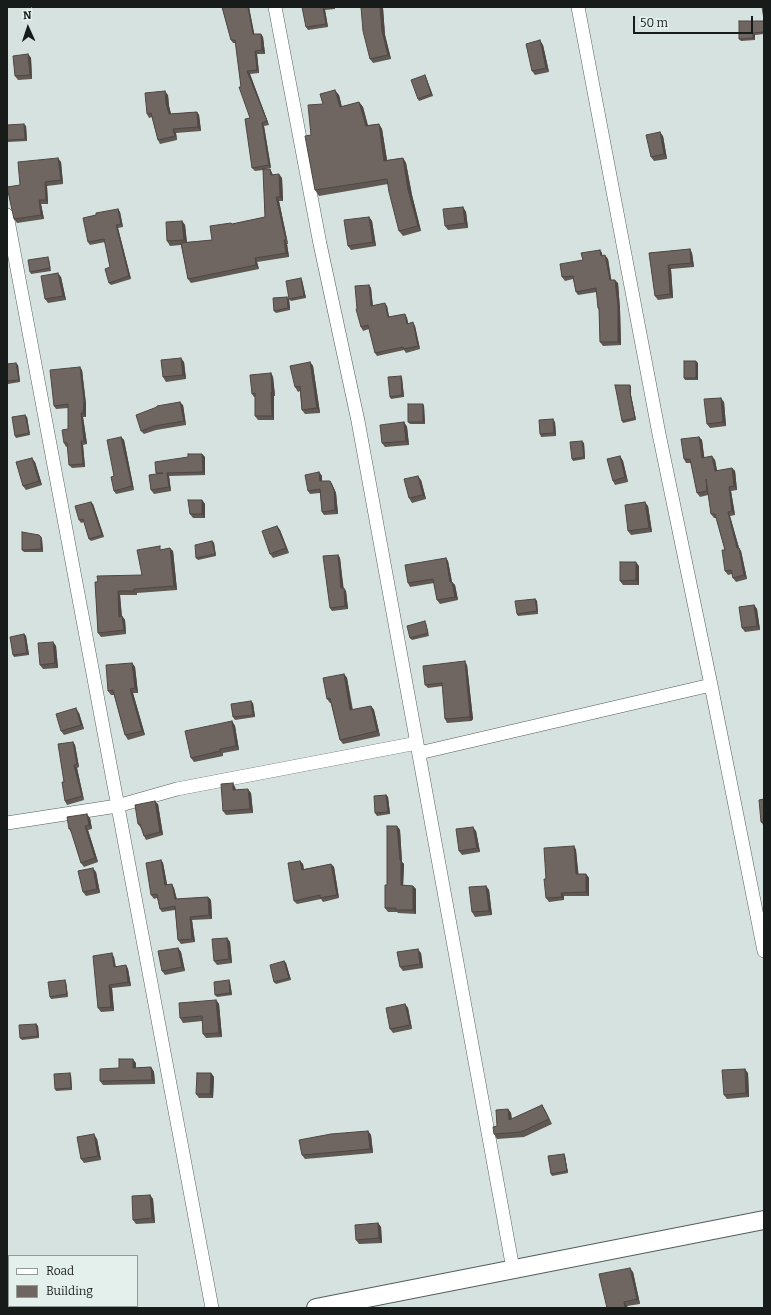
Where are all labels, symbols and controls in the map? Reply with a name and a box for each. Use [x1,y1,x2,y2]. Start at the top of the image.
north arrow [8,8,48,48]
scale bar [635,8,755,34]
text: N [23,9,32,22]
text: 50 m [640,16,668,30]
legend [8,1255,138,1307]
text: Road [46,1264,74,1278]
text: Building [46,1284,93,1298]

